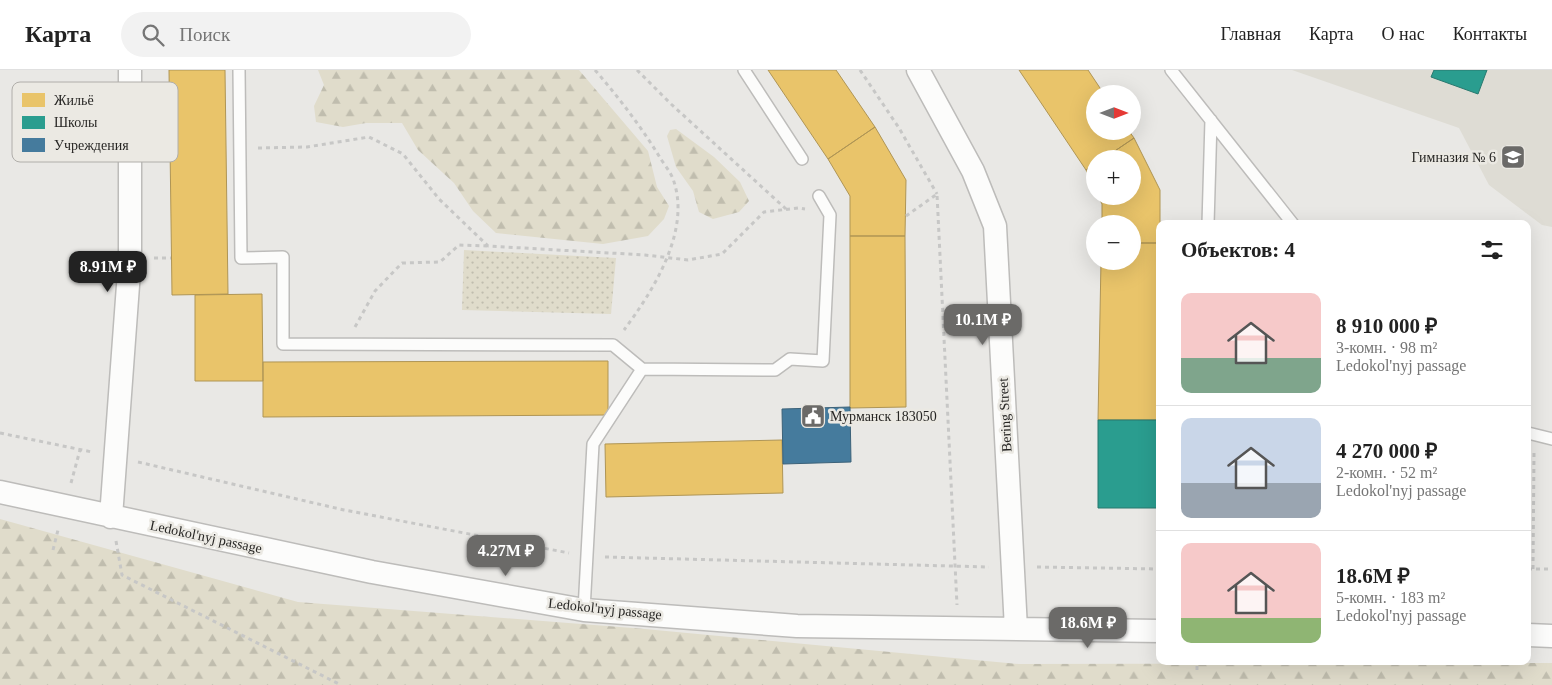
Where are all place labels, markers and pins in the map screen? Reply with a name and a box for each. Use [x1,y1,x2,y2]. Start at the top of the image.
school or university icon: Гимназия № 6 [1500,144,1526,170]
place label: Гимназия № 6 [1412,150,1496,165]
pin: 8.91M ₽ [62,250,154,293]
pin: 10.1M ₽ [937,304,1029,346]
public building icon: Мурманск 183050 [800,403,826,429]
place label: Мурманск 183050 [830,409,937,424]
pin: 4.27M ₽ [460,534,552,577]
pin: 18.6M ₽ [1042,606,1134,649]

